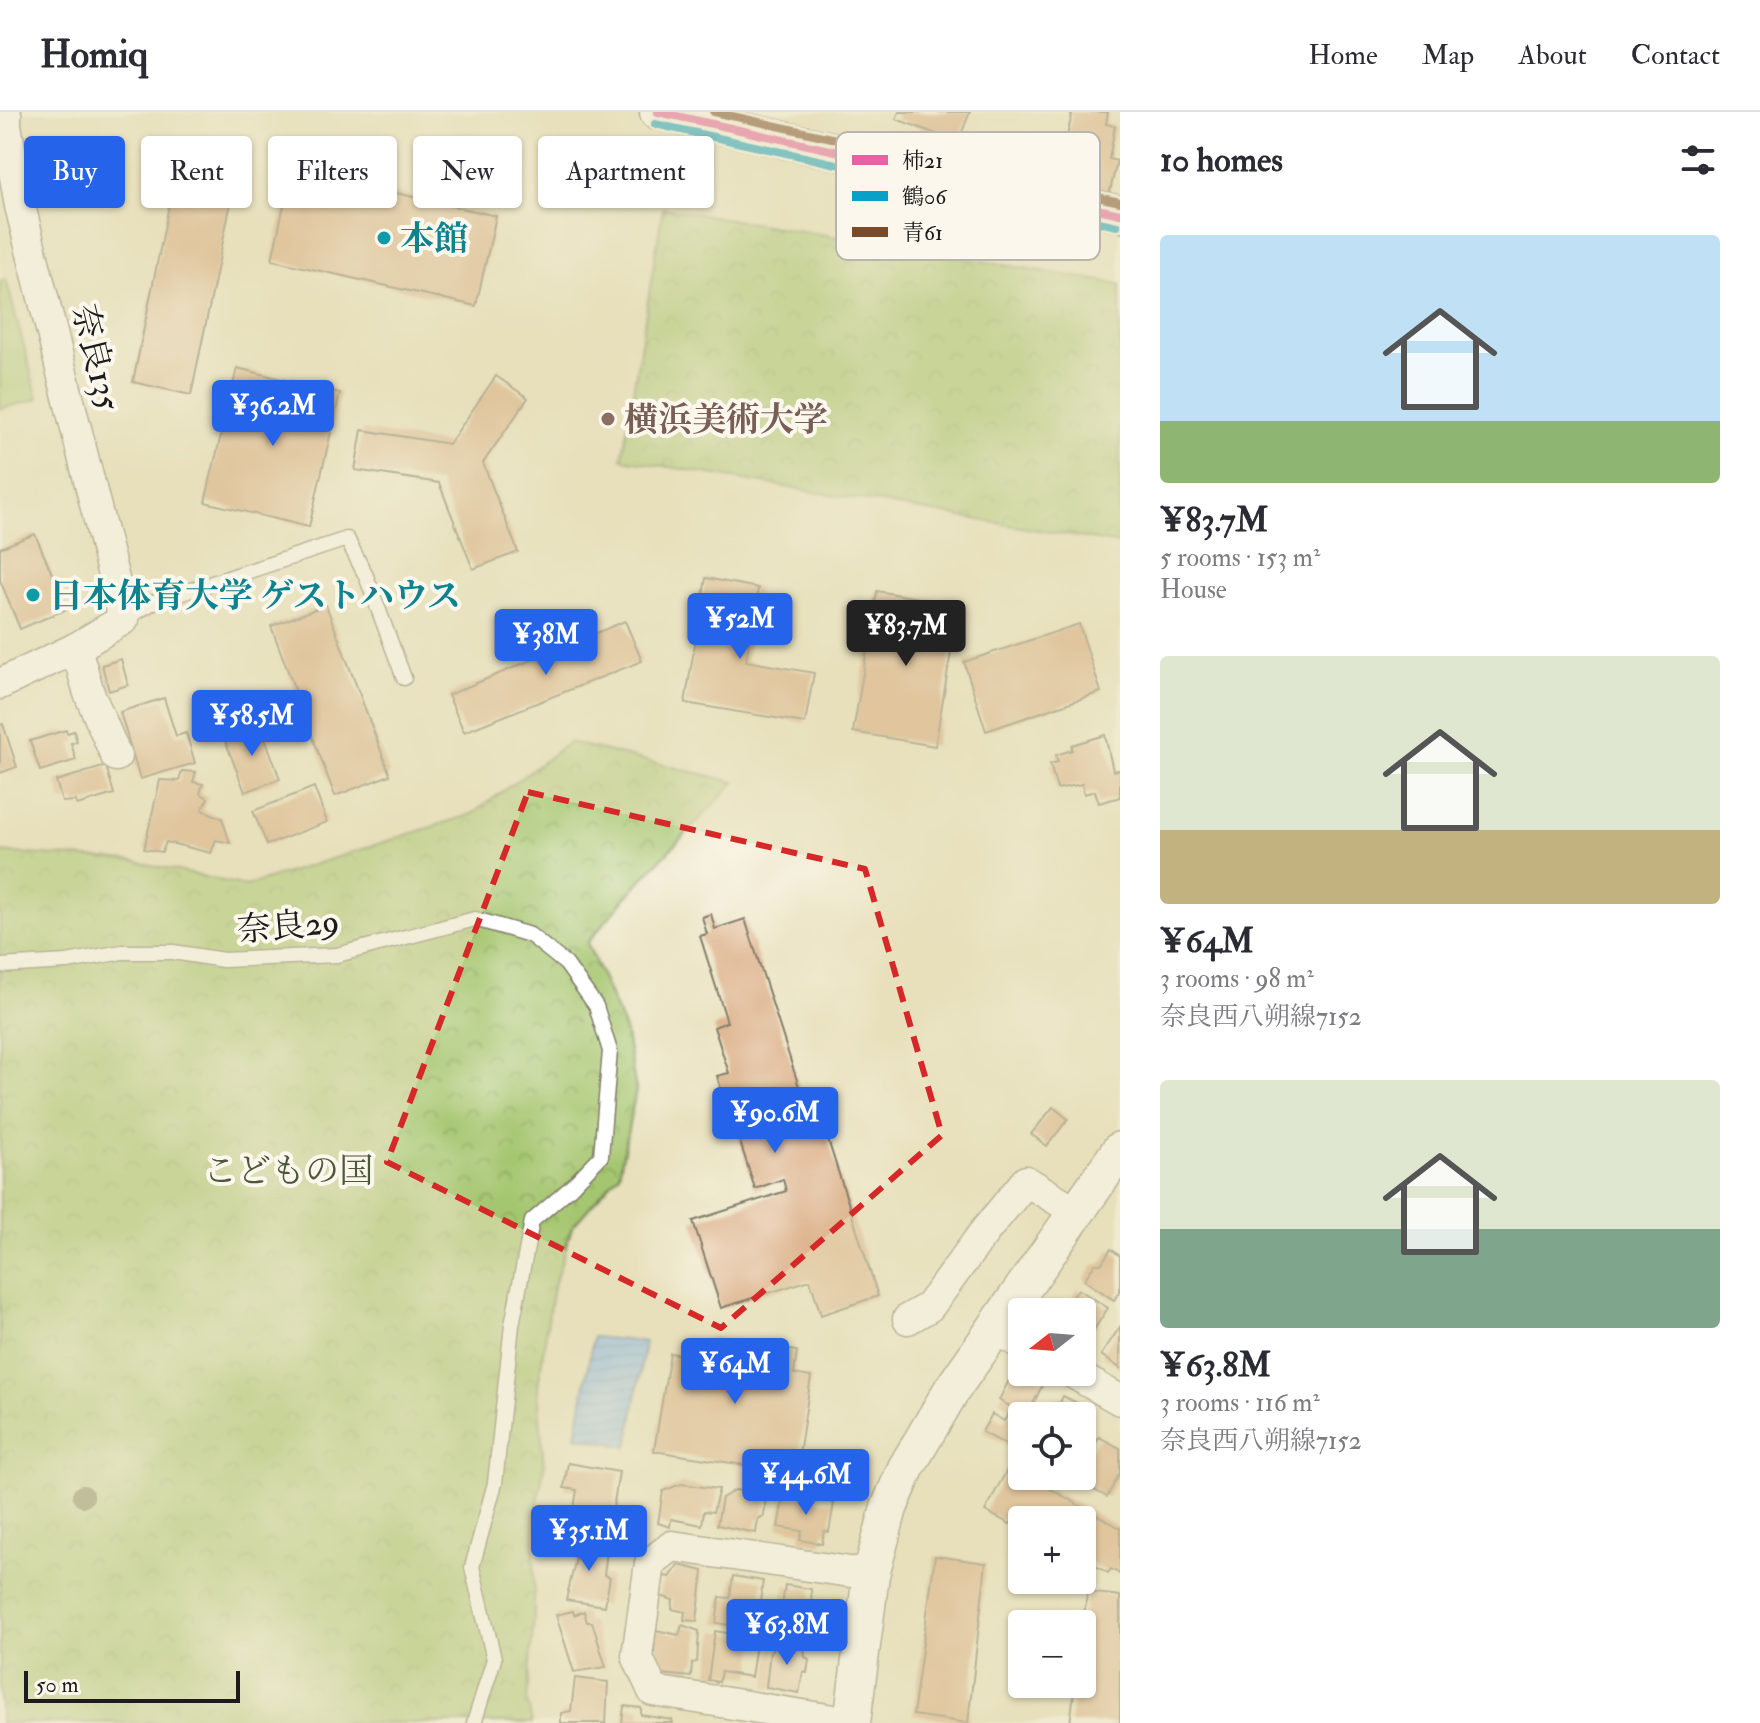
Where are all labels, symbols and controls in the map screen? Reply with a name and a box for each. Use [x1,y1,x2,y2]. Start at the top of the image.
text: Homiq [40,31,148,79]
text: Home [1308,38,1378,73]
text: Map [1422,38,1474,73]
text: About [1518,38,1587,73]
text: Contact [1631,38,1720,73]
legend [836,132,1100,260]
chip: Buy [24,136,125,208]
chip: Rent [141,136,252,208]
chip: Filters [268,136,397,208]
chip: New [413,136,522,208]
chip: Apartment [538,136,714,208]
icon: filters [1676,138,1720,182]
text: 10 homes [1160,139,1283,182]
text: 柿21 [902,147,943,175]
text: 鶴06 [902,183,948,211]
place label: 本館 [400,218,468,261]
text: 青61 [902,219,943,247]
marker: 本館 [375,229,393,247]
icon: home [1368,287,1512,431]
street label: 奈良135 [62,300,129,415]
pin: ¥36.2M [208,380,338,448]
text: ¥36.2M [230,390,316,422]
place label: 横浜美術大学 [624,399,828,442]
marker: 横浜美術大学 [599,410,617,428]
text: ¥83.7M [1160,499,1268,542]
text: 5 rooms · 153 m² [1160,542,1320,574]
text: House [1160,574,1227,606]
place label: 日本体育大学 ゲストハウス [49,575,461,618]
marker: 日本体育大学 ゲストハウス [24,586,42,604]
pin: ¥52M [693,593,787,661]
pin: ¥83.7M [841,600,971,668]
text: ¥52M [705,603,775,635]
pin: ¥38M [499,609,593,677]
text: ¥83.7M [865,610,947,642]
text: ¥38M [513,619,579,651]
pin: ¥58.5M [187,690,317,758]
text: ¥58.5M [210,700,294,732]
icon: home [1368,708,1512,852]
street label: 奈良29 [235,901,341,952]
text: ¥64M [1160,920,1254,963]
text: 3 rooms · 98 m² [1160,963,1314,995]
text: 奈良西八朔線7152 [1160,1001,1362,1033]
pin: ¥90.6M [710,1087,840,1155]
text: ¥90.6M [730,1097,820,1129]
icon: home [1368,1132,1512,1276]
park label: こどもの国 [203,1150,373,1193]
north arrow [1008,1298,1096,1386]
map controls [1008,1298,1096,1698]
pin: ¥64M [688,1338,782,1406]
text: ¥63.8M [1160,1344,1271,1387]
text: ¥64M [699,1348,771,1380]
text: 3 rooms · 116 m² [1160,1387,1320,1419]
button: locate [1008,1402,1096,1490]
text: 奈良西八朔線7152 [1160,1425,1362,1457]
pin: ¥44.6M [741,1449,871,1517]
text: ¥44.6M [760,1459,852,1491]
pin: ¥35.1M [524,1505,654,1573]
button: + [1008,1506,1096,1594]
text: ¥35.1M [549,1515,629,1547]
pin: ¥63.8M [722,1599,852,1667]
text: ¥63.8M [744,1609,830,1641]
button: − [1008,1610,1096,1698]
scale bar [24,1667,240,1703]
text: 50 m [36,1671,78,1699]

